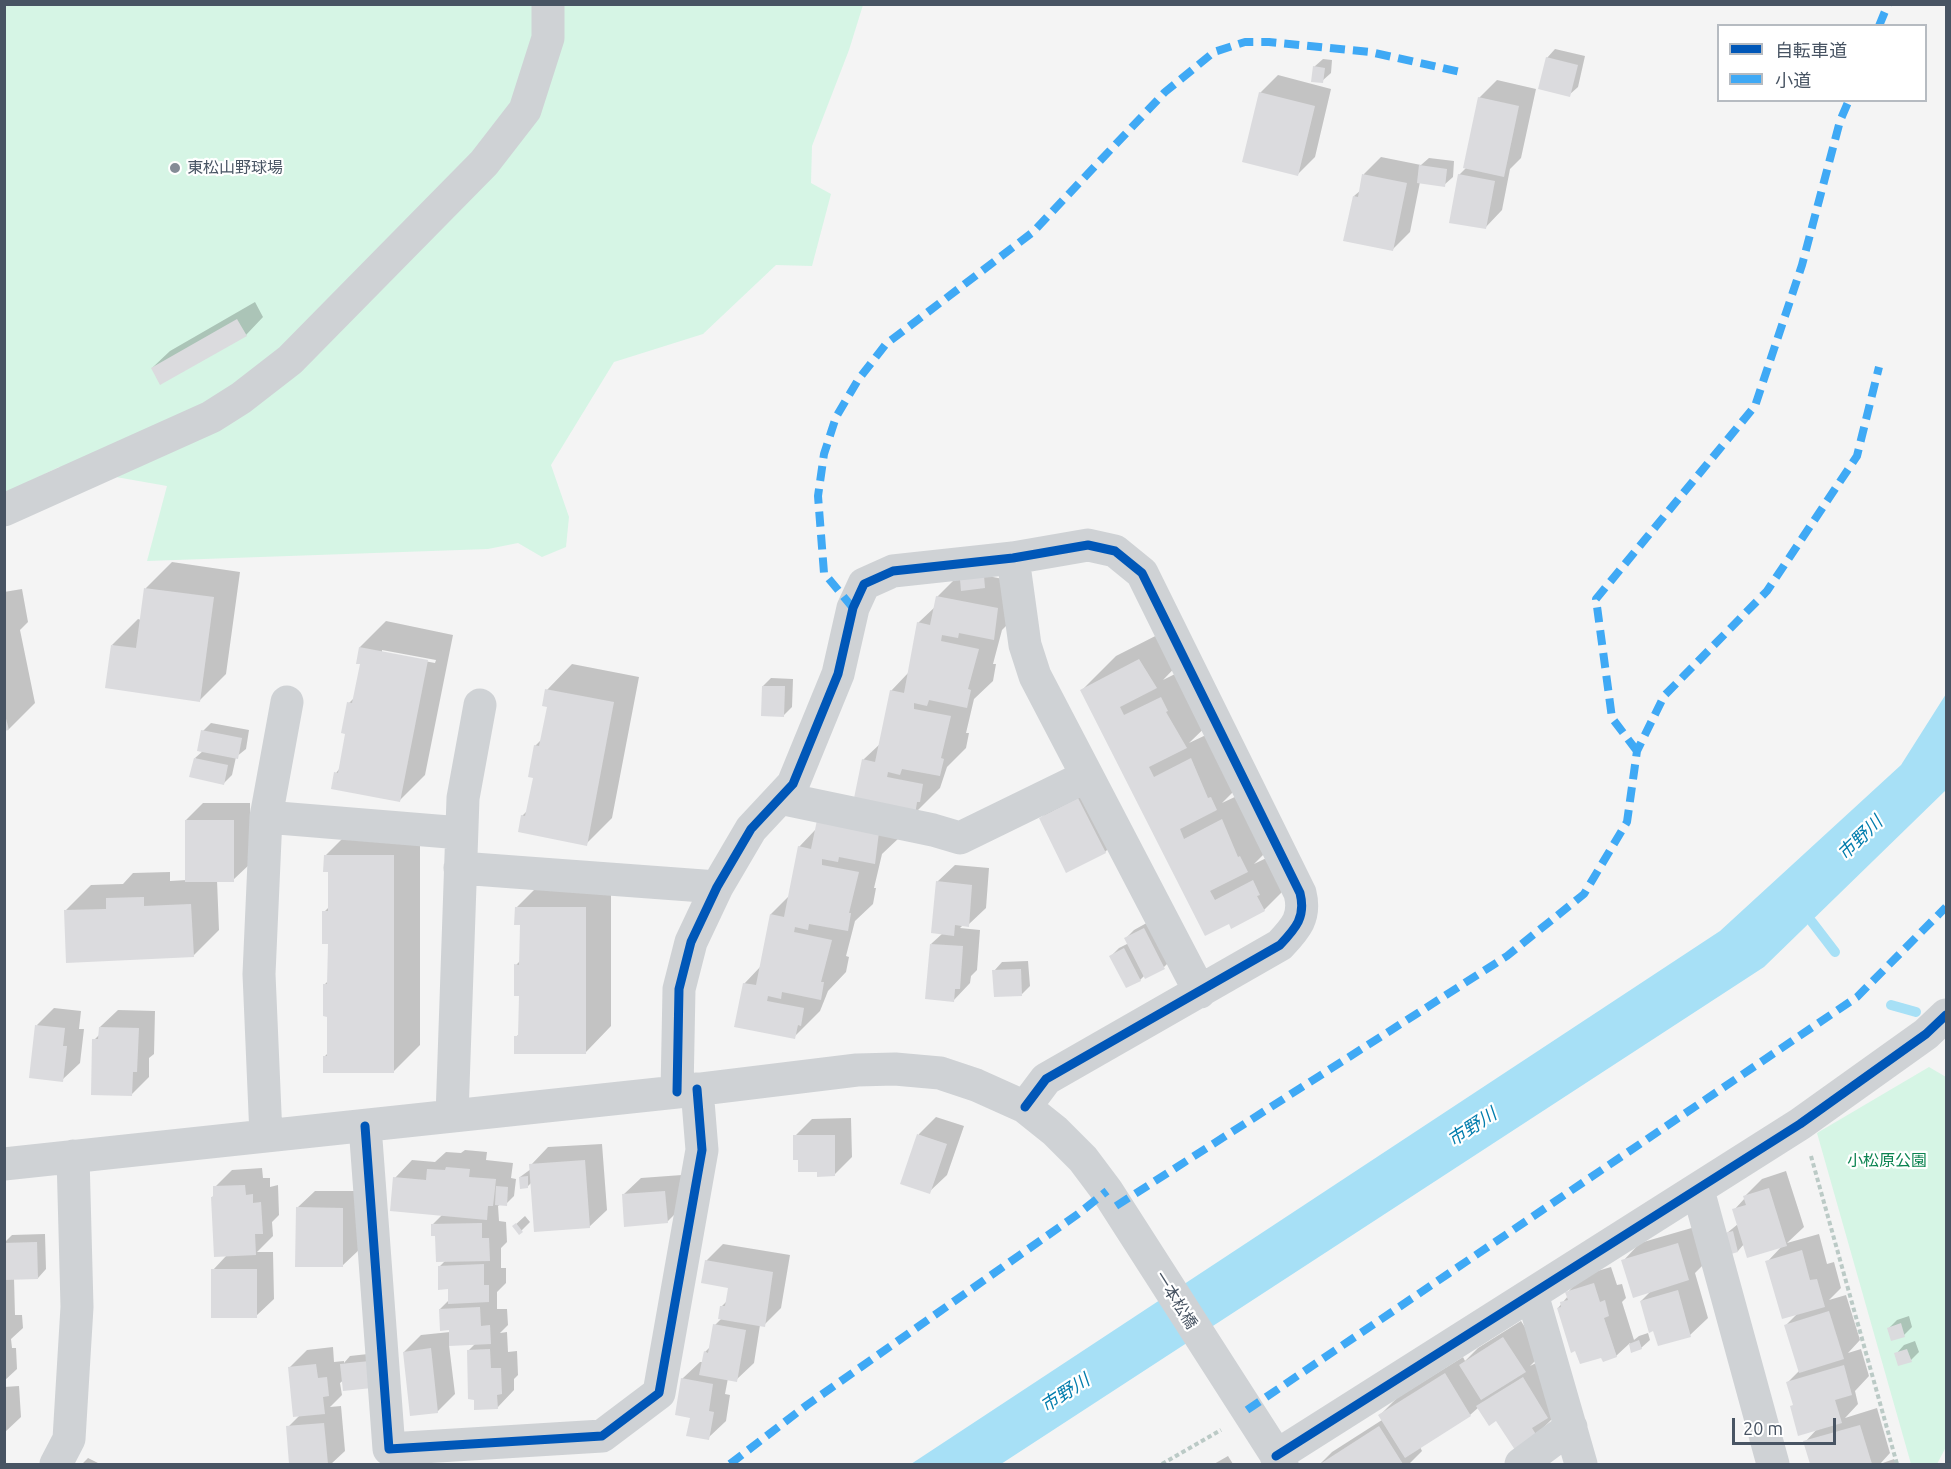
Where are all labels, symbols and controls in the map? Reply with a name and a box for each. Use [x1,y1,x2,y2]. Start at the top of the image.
legend [1717,24,1927,102]
text: 自転車道 [1775,40,1847,60]
text: 小道 [1775,70,1811,90]
place label: 東松山野球場 [187,158,283,178]
marker: 東松山野球場 [168,161,182,175]
water label: 市野川 [1833,811,1887,865]
water label: 市野川 [1443,1103,1501,1151]
park label: 小松原公園 [1847,1151,1927,1171]
street label: 一本松橋 [1151,1268,1201,1332]
water label: 市野川 [1036,1369,1094,1417]
scale bar [1735,1406,1838,1444]
text: 20 m [1743,1418,1783,1438]

